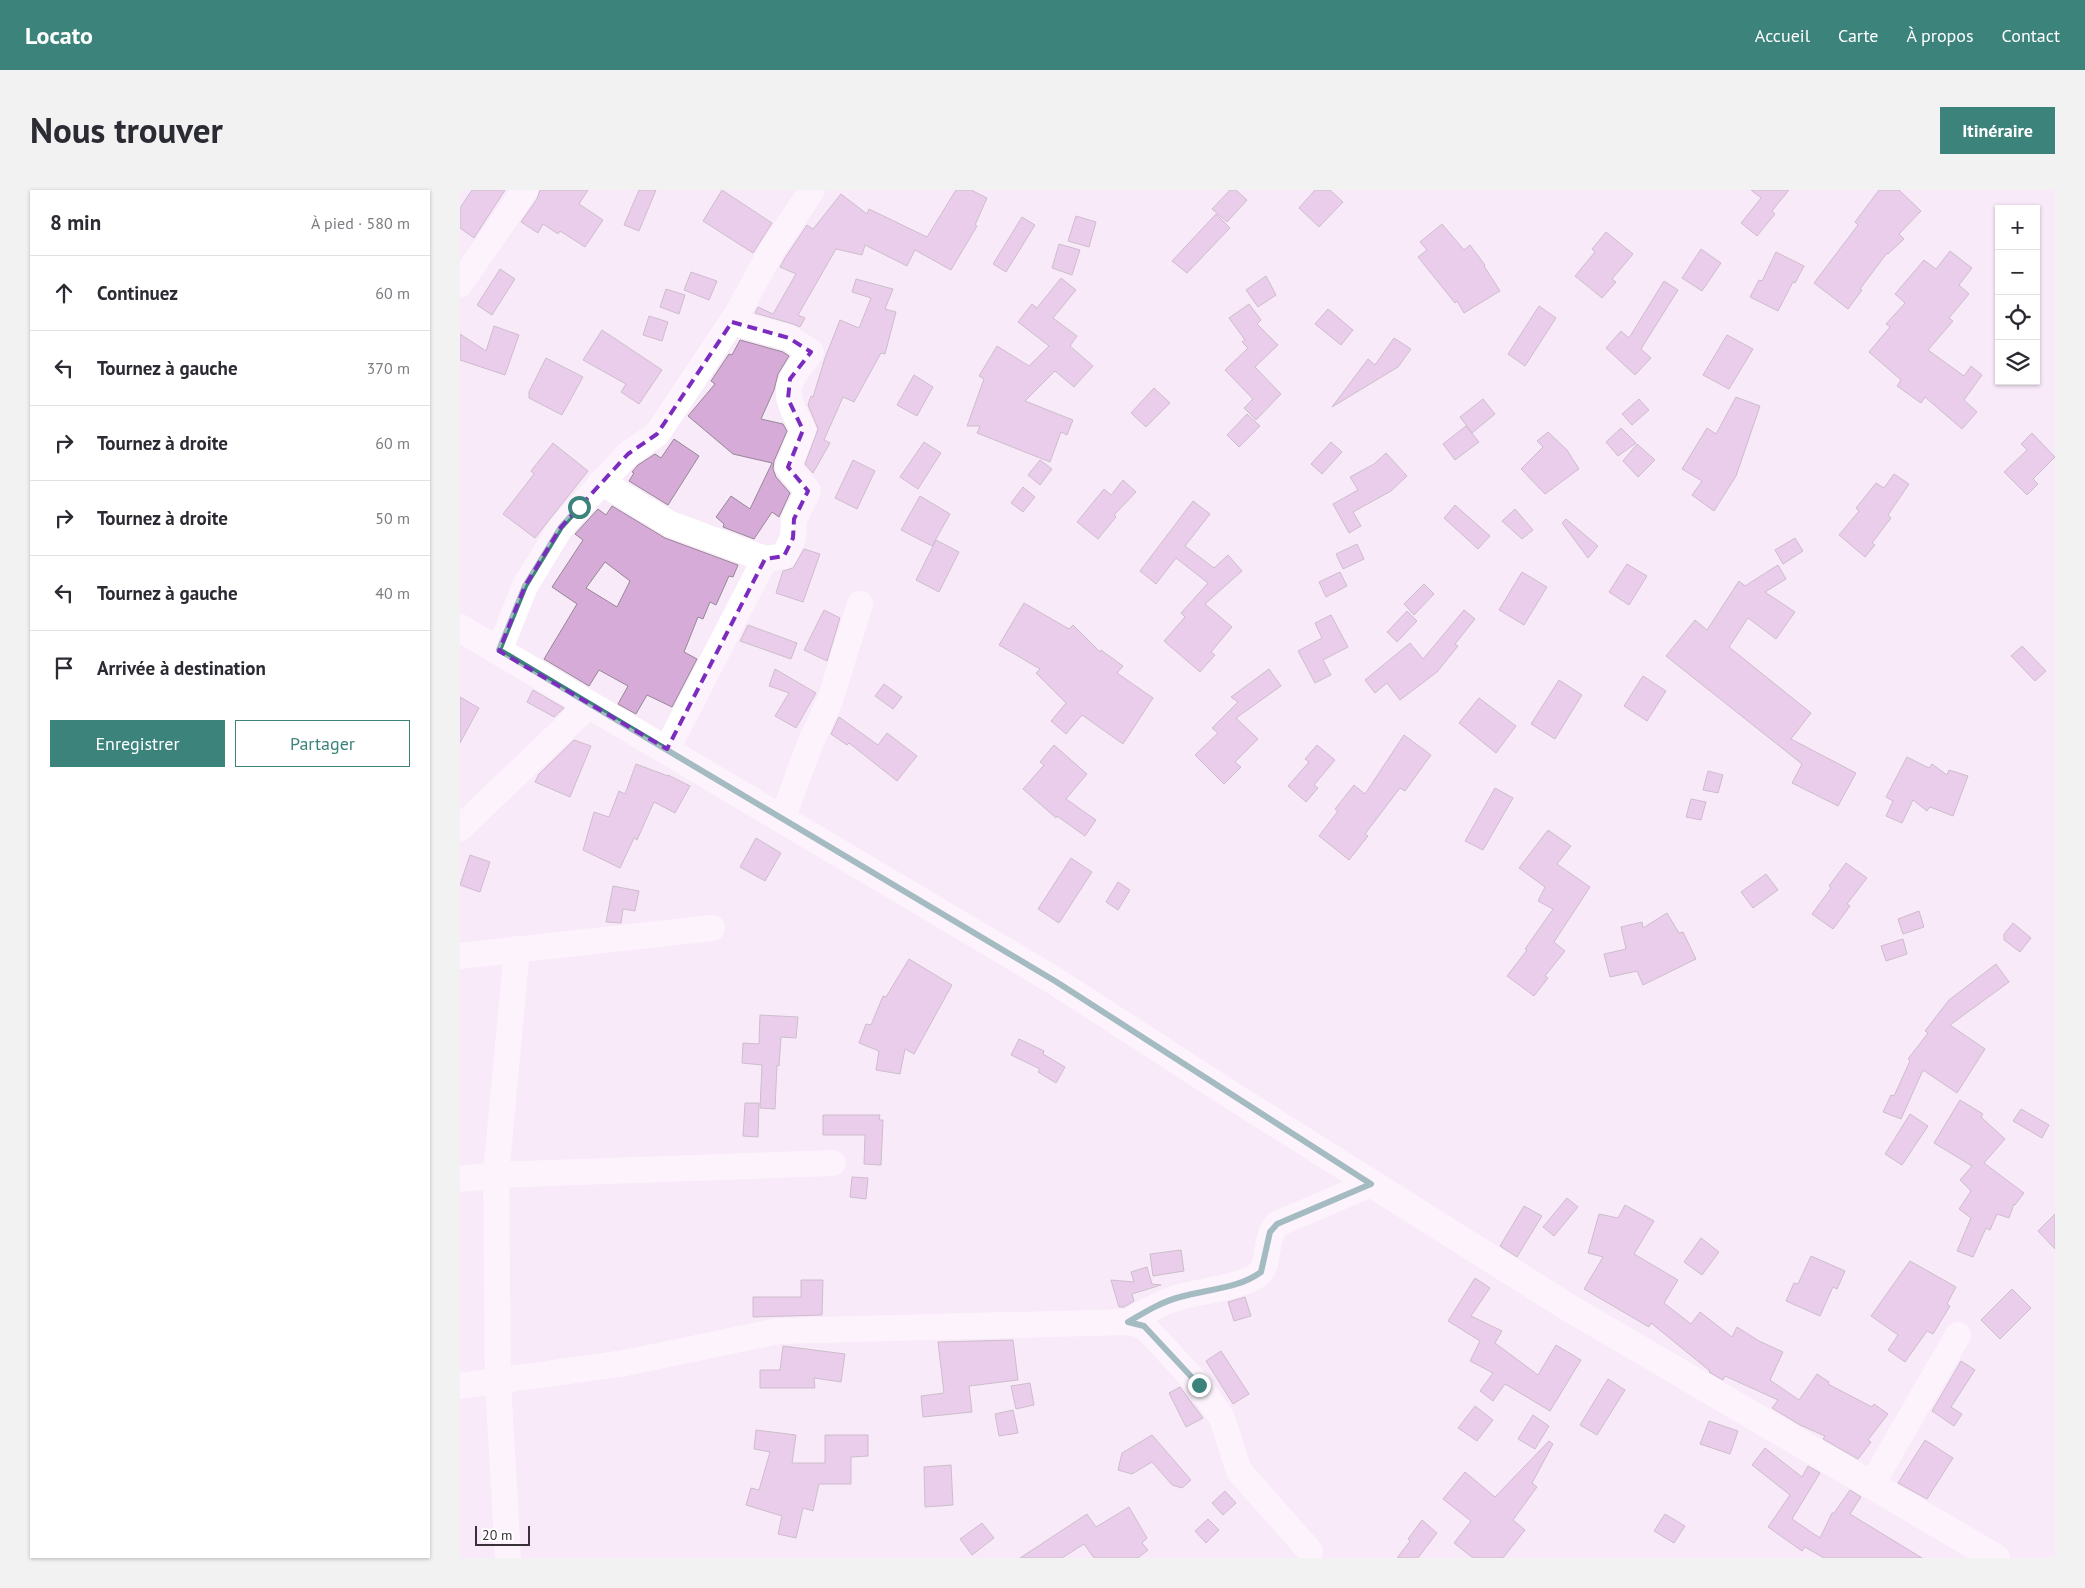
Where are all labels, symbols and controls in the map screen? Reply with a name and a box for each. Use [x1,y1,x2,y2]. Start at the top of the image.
text: Locato [25,20,93,51]
text: Accueil [1755,24,1810,47]
text: Carte [1838,24,1879,47]
text: À propos [1907,24,1974,47]
text: Contact [2002,24,2060,47]
text: Nous trouver [30,107,223,153]
button: Itinéraire [1940,107,2055,154]
map controls [1995,205,2040,385]
button: + [1995,205,2040,250]
text: 8 min [50,209,101,236]
text: À pied · 580 m [311,213,410,233]
button: − [1995,250,2040,295]
icon: ahead [50,279,78,307]
text: Continuez [97,281,178,305]
text: 60 m [375,283,410,303]
button: locate [1995,295,2040,340]
button: layers [1995,340,2040,385]
icon: left [50,354,78,382]
text: Tournez à gauche [97,356,238,380]
text: 370 m [367,358,410,378]
icon: right [50,429,78,457]
text: Tournez à droite [97,431,228,455]
text: 60 m [375,433,410,453]
route start [568,496,591,519]
icon: right [50,504,78,532]
text: Tournez à droite [97,506,228,530]
text: 50 m [375,508,410,528]
icon: left [50,579,78,607]
text: Tournez à gauche [97,581,238,605]
text: 40 m [375,583,410,603]
icon: arrive [50,654,78,682]
text: Arrivée à destination [97,656,266,680]
button: Enregistrer [50,720,225,767]
button: Partager [235,720,410,767]
route end [1188,1374,1211,1397]
scale bar [475,1523,530,1546]
text: 20 m [482,1526,512,1544]

